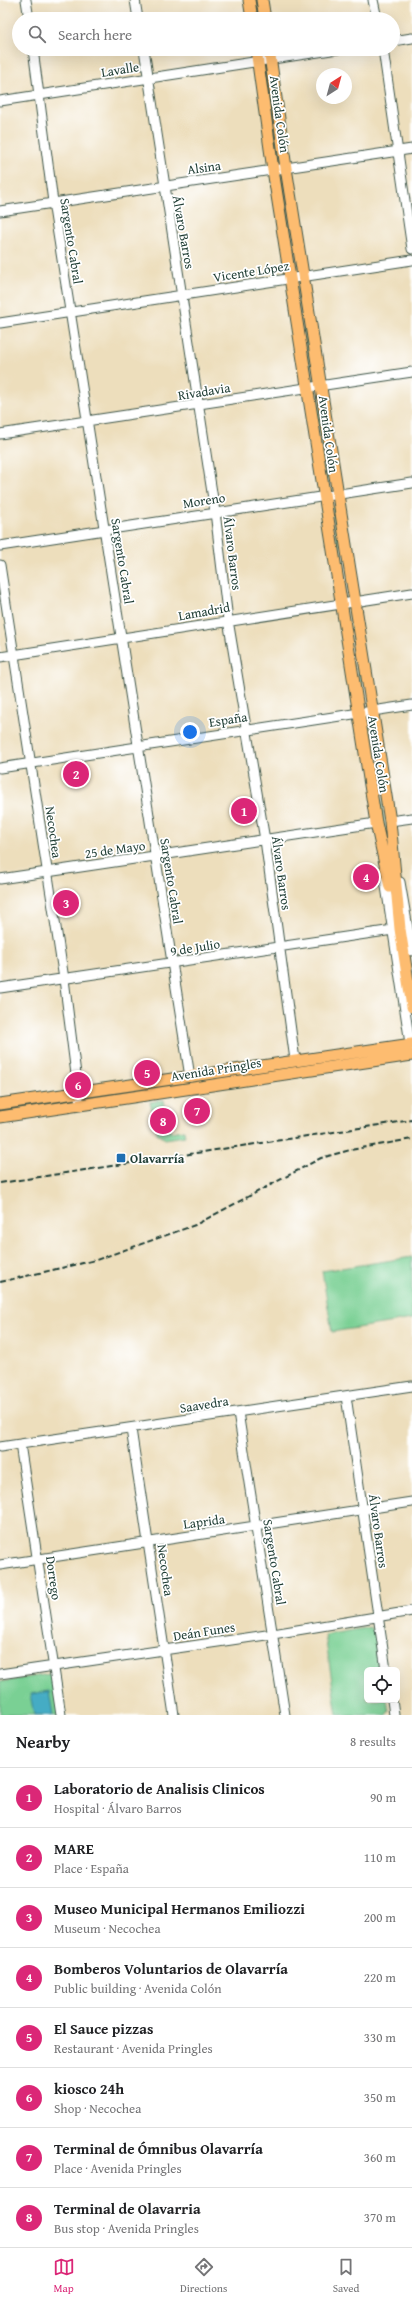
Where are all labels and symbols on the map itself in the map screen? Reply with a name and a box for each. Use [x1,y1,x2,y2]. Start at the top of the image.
street label: Lavalle [100,57,140,82]
north arrow [316,68,352,104]
street label: Avenida Colón [265,74,294,155]
street label: Alsina [186,156,223,179]
street label: Álvaro Barros [168,194,199,270]
street label: Sargento Cabral [55,197,88,286]
street label: Vicente López [212,256,291,287]
street label: Rivadavia [177,378,232,405]
street label: Avenida Colón [314,394,343,475]
street label: Moreno [182,488,227,513]
street label: Álvaro Barros [219,515,246,591]
street label: Sargento Cabral [106,517,139,606]
street label: Lamadrid [177,598,231,625]
street label: España [208,707,249,732]
street label: Avenida Colón [363,714,394,795]
your location [180,722,200,742]
pin: 2 [63,759,89,789]
pin: 1 [231,796,257,826]
street label: Necochea [40,805,67,860]
street label: Álvaro Barros [267,835,296,911]
street label: 25 de Mayo [84,836,147,863]
street label: Sargento Cabral [155,837,188,926]
pin: 4 [353,862,379,892]
pin: 3 [53,888,79,918]
street label: 9 de Julio [169,934,222,961]
street label: Avenida Pringles [170,1053,263,1086]
pin: 5 [134,1058,160,1088]
pin: 6 [65,1070,91,1100]
pin: 7 [184,1096,210,1126]
pin: 8 [150,1106,176,1136]
place label: Olavarría [130,1149,185,1168]
marker: Olavarría [115,1152,127,1164]
street label: Saavedra [178,1391,231,1418]
street label: Álvaro Barros [364,1493,393,1569]
street label: Laprida [182,1509,227,1534]
street label: Sargento Cabral [258,1518,291,1607]
street label: Necochea [152,1543,179,1598]
street label: Dorrego [41,1555,66,1602]
street label: Deán Funes [172,1617,236,1646]

